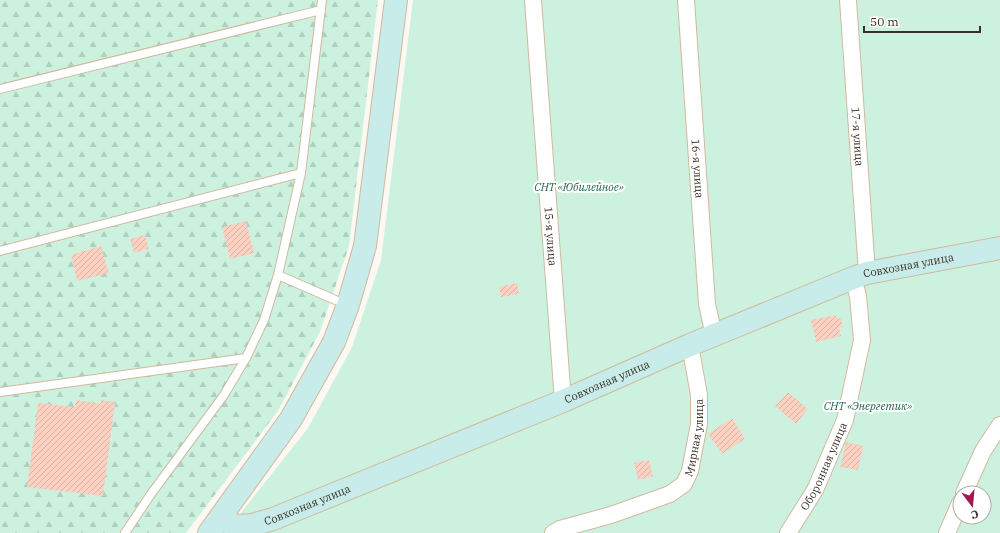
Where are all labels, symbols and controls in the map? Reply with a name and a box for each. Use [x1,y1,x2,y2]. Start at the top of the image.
scale bar [864,8,980,34]
text: 50 m [870,14,899,29]
street label: 17-я улица [848,107,867,167]
street label: 16-я улица [689,139,707,199]
park label: СНТ «Юбилейное» [534,180,624,194]
street label: 15-я улица [541,206,560,266]
street label: Совхозная улица [861,250,955,281]
street label: Совхозная улица [562,357,652,407]
street label: Мирная улица [681,399,706,479]
park label: СНТ «Энергетик» [824,399,912,413]
street label: Оборонная улица [797,420,850,513]
street label: Совхозная улица [263,481,353,528]
north arrow [952,485,992,525]
text: С [969,507,980,522]

